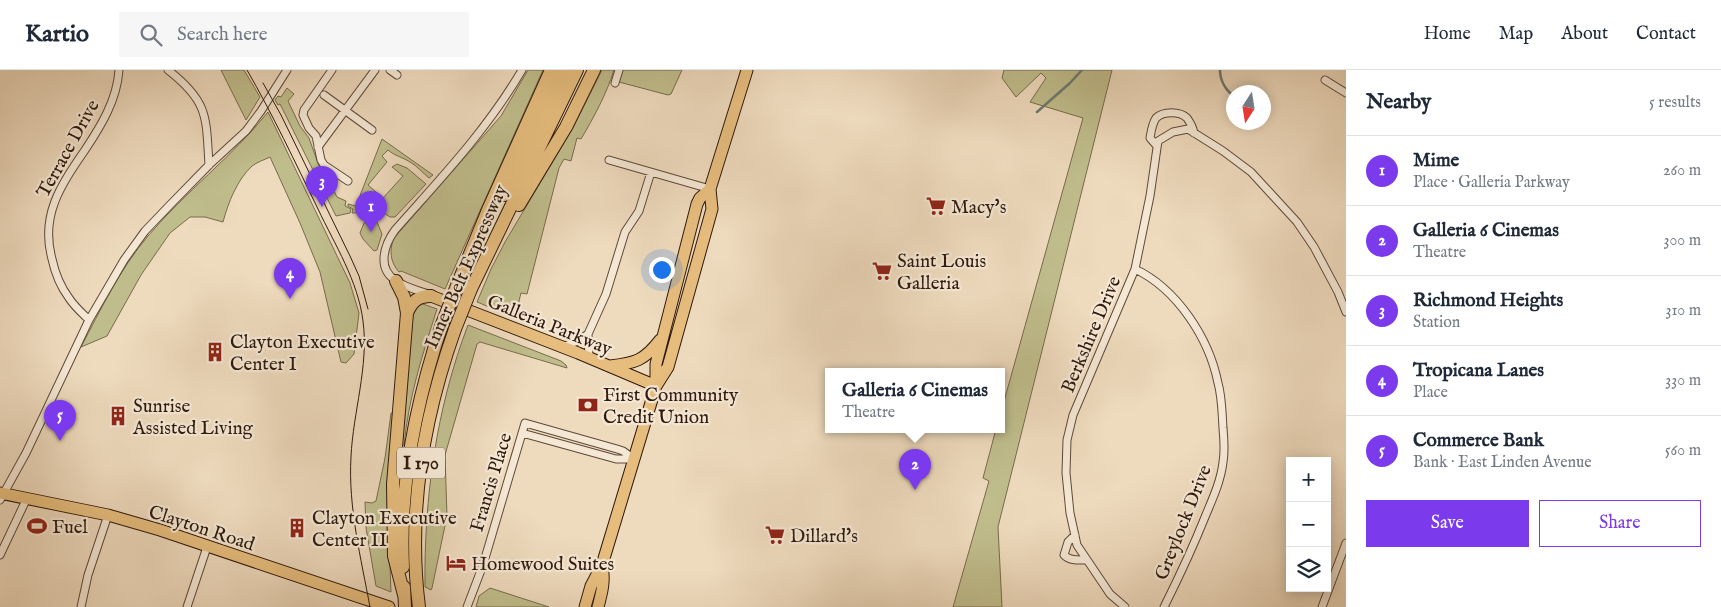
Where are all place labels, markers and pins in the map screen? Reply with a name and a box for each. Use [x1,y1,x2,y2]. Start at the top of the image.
pin: 3 [306,166,338,207]
pin: 1 [355,191,387,232]
supermarket icon: Macy's [925,195,947,217]
place label: Macy's [951,196,1006,220]
place label: Saint Louis Galleria [897,250,986,296]
pin: 4 [274,258,306,299]
supermarket icon: Saint Louis Galleria [871,260,893,282]
place label: Clayton Executive Center I [230,331,375,377]
building icon: Clayton Executive Center I [204,341,226,363]
place label: First Community Credit Union [603,384,739,430]
bank icon: First Community Credit Union [577,394,599,416]
place label: Sunrise Assisted Living [132,395,254,441]
pin: 5 [44,400,76,441]
building icon: Sunrise Assisted Living [107,405,129,427]
pin: 2 [899,449,931,490]
place label: Clayton Executive Center II [312,507,457,553]
sports icon: Fuel [26,515,48,537]
place label: Fuel [52,516,89,540]
building icon: Clayton Executive Center II [286,517,308,539]
supermarket icon: Dillard's [764,524,786,546]
place label: Dillard's [790,525,858,549]
hotel icon: Homewood Suites [445,552,467,574]
place label: Homewood Suites [471,553,614,577]

